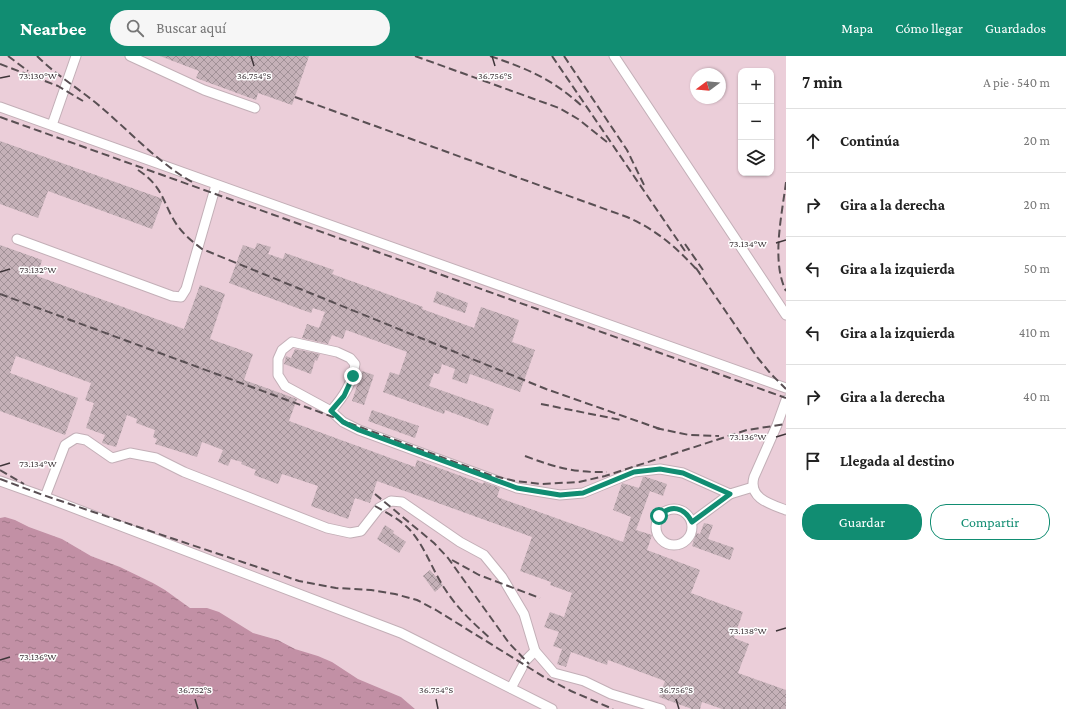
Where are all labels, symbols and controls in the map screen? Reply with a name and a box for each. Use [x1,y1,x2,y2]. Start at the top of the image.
search box [110,10,390,46]
icon: search [124,17,146,39]
text: Nearbee [20,18,86,39]
text: Buscar aquí [156,20,226,36]
text: Mapa [841,20,873,36]
text: Cómo llegar [895,20,963,36]
text: Guardados [985,20,1046,36]
north arrow [690,68,726,104]
map controls [738,68,774,176]
button: + [738,68,774,104]
text: 73.130°W [19,70,58,81]
text: 36.754°S [237,70,271,81]
text: 36.756°S [478,70,512,81]
text: 7 min [802,73,843,92]
text: A pie · 540 m [983,75,1050,90]
button: − [738,104,774,140]
icon: ahead [802,130,824,152]
text: Continúa [840,133,900,149]
text: 20 m [1024,133,1050,148]
button: layers [738,140,774,176]
icon: right [802,194,824,216]
text: Gira a la derecha [840,197,945,213]
text: 20 m [1024,197,1050,212]
text: 73.134°W [729,238,767,249]
icon: left [802,258,824,280]
text: Gira a la izquierda [840,261,955,277]
text: 50 m [1024,261,1050,276]
text: 73.132°W [20,264,57,275]
icon: left [802,322,824,344]
text: Gira a la izquierda [840,325,955,341]
text: 410 m [1019,325,1050,340]
route end [344,367,362,385]
icon: right [802,386,824,408]
text: Gira a la derecha [840,389,945,405]
text: 40 m [1023,389,1050,404]
text: 73.136°W [729,431,767,442]
icon: arrive [802,450,824,472]
text: Llegada al destino [840,453,955,469]
text: 73.134°W [19,458,57,469]
button: Guardar [802,504,922,540]
button: Compartir [930,504,1050,540]
route start [650,507,668,525]
text: 73.138°W [729,625,768,636]
text: 73.136°W [19,651,57,662]
text: 36.752°S [178,684,212,695]
text: 36.754°S [419,684,453,695]
text: 36.756°S [659,684,693,695]

